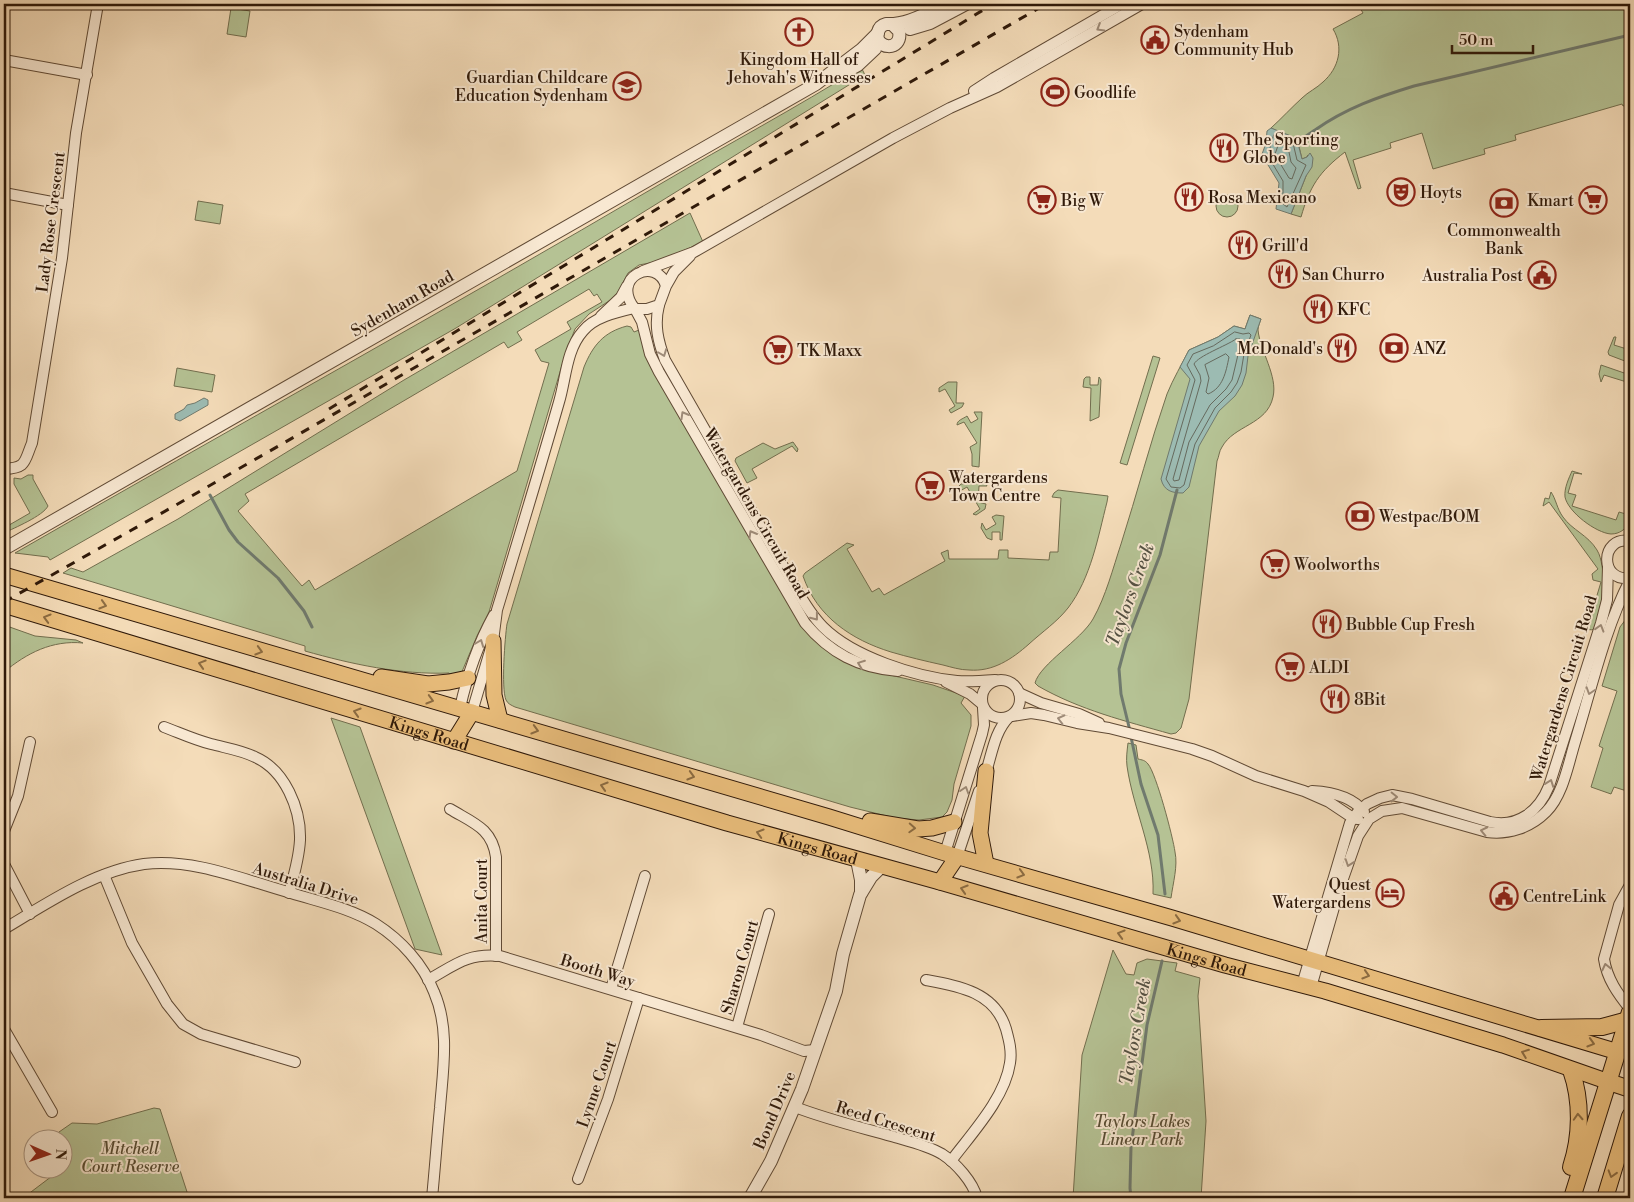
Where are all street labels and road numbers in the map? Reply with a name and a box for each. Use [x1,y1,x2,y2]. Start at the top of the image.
street label: Lady Rose Crescent [32,150,70,294]
street label: Sydenham Road [348,266,457,341]
street label: Watergardens Circuit Road [699,424,813,602]
street label: Watergardens Circuit Road [1526,593,1602,785]
street label: Kings Road [387,713,471,756]
street label: Kings Road [775,828,859,870]
street label: Australia Drive [249,858,361,910]
street label: Anita Court [472,858,492,945]
street label: Sharon Court [717,917,763,1017]
street label: Kings Road [1164,940,1249,981]
street label: Booth Way [557,950,638,992]
street label: Lynne Court [573,1038,621,1130]
street label: Bond Drive [749,1068,800,1153]
street label: Reed Crescent [833,1097,939,1147]

